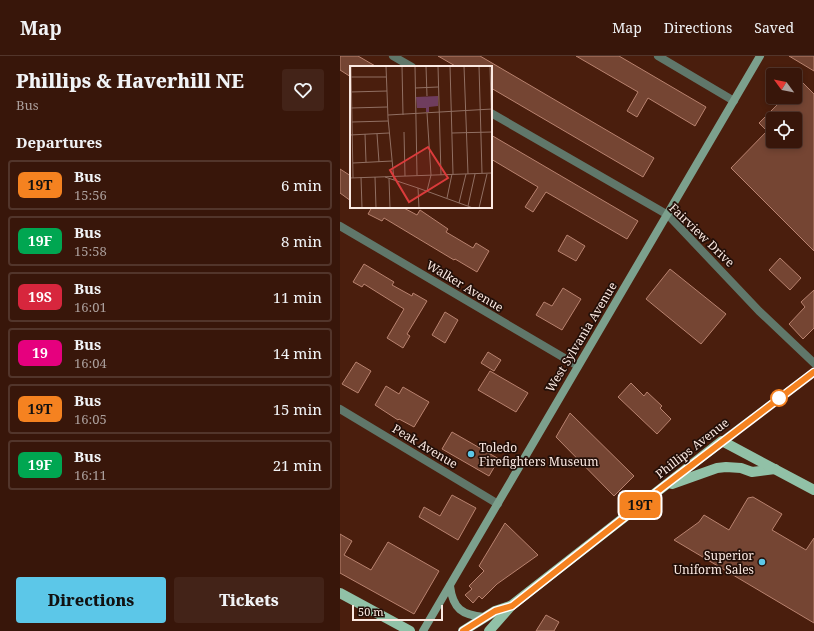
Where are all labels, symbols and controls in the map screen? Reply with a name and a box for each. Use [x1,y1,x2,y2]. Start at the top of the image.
text: Map [20,15,62,41]
text: Map [612,18,642,37]
text: Directions [664,18,732,37]
text: Saved [754,18,794,37]
inset map [350,66,492,208]
text: Phillips & Haverhill NE [16,68,244,94]
north arrow [766,68,802,104]
map controls [766,68,802,148]
button: heart [282,69,324,111]
text: Bus [16,96,39,114]
button: locate [766,112,802,148]
text: Departures [16,132,102,152]
text: Bus [74,166,101,186]
text: 19T [28,175,52,194]
text: 6 min [281,175,322,195]
text: 15:56 [74,186,107,204]
street label: Fairview Drive [665,199,739,271]
text: Bus [74,222,101,242]
text: 19F [28,231,52,250]
text: 8 min [281,231,322,251]
text: 15:58 [74,242,107,260]
street label: Walker Avenue [423,256,507,316]
text: Bus [74,278,101,298]
street label: West Sylvania Avenue [541,279,621,395]
text: 19S [28,287,52,306]
text: 11 min [273,287,322,307]
text: 16:01 [74,298,107,316]
text: Bus [74,334,101,354]
text: 19 [32,343,48,362]
text: 14 min [273,343,322,363]
text: 16:04 [74,354,107,372]
unlabelled marker [770,389,788,407]
text: Bus [74,390,101,410]
text: 19T [28,399,52,418]
text: 15 min [273,399,322,419]
text: 16:05 [74,410,107,428]
street label: Phillips Avenue [652,414,732,482]
street label: Peak Avenue [389,420,461,472]
place label: Toledo Firefighters Museum [479,439,599,470]
text: Bus [74,446,101,466]
marker: Toledo Firefighters Museum [466,449,476,459]
text: 19F [28,455,52,474]
text: 21 min [273,455,322,475]
text: 16:11 [74,466,107,484]
line badge: 19T [617,492,663,518]
text: 19T [628,495,652,514]
place label: Superior Uniform Sales [674,547,754,578]
marker: Superior Uniform Sales [757,557,767,567]
button: Directions [16,577,166,623]
button: Tickets [174,577,324,623]
scale bar [352,603,443,622]
text: 50 m [358,604,384,619]

